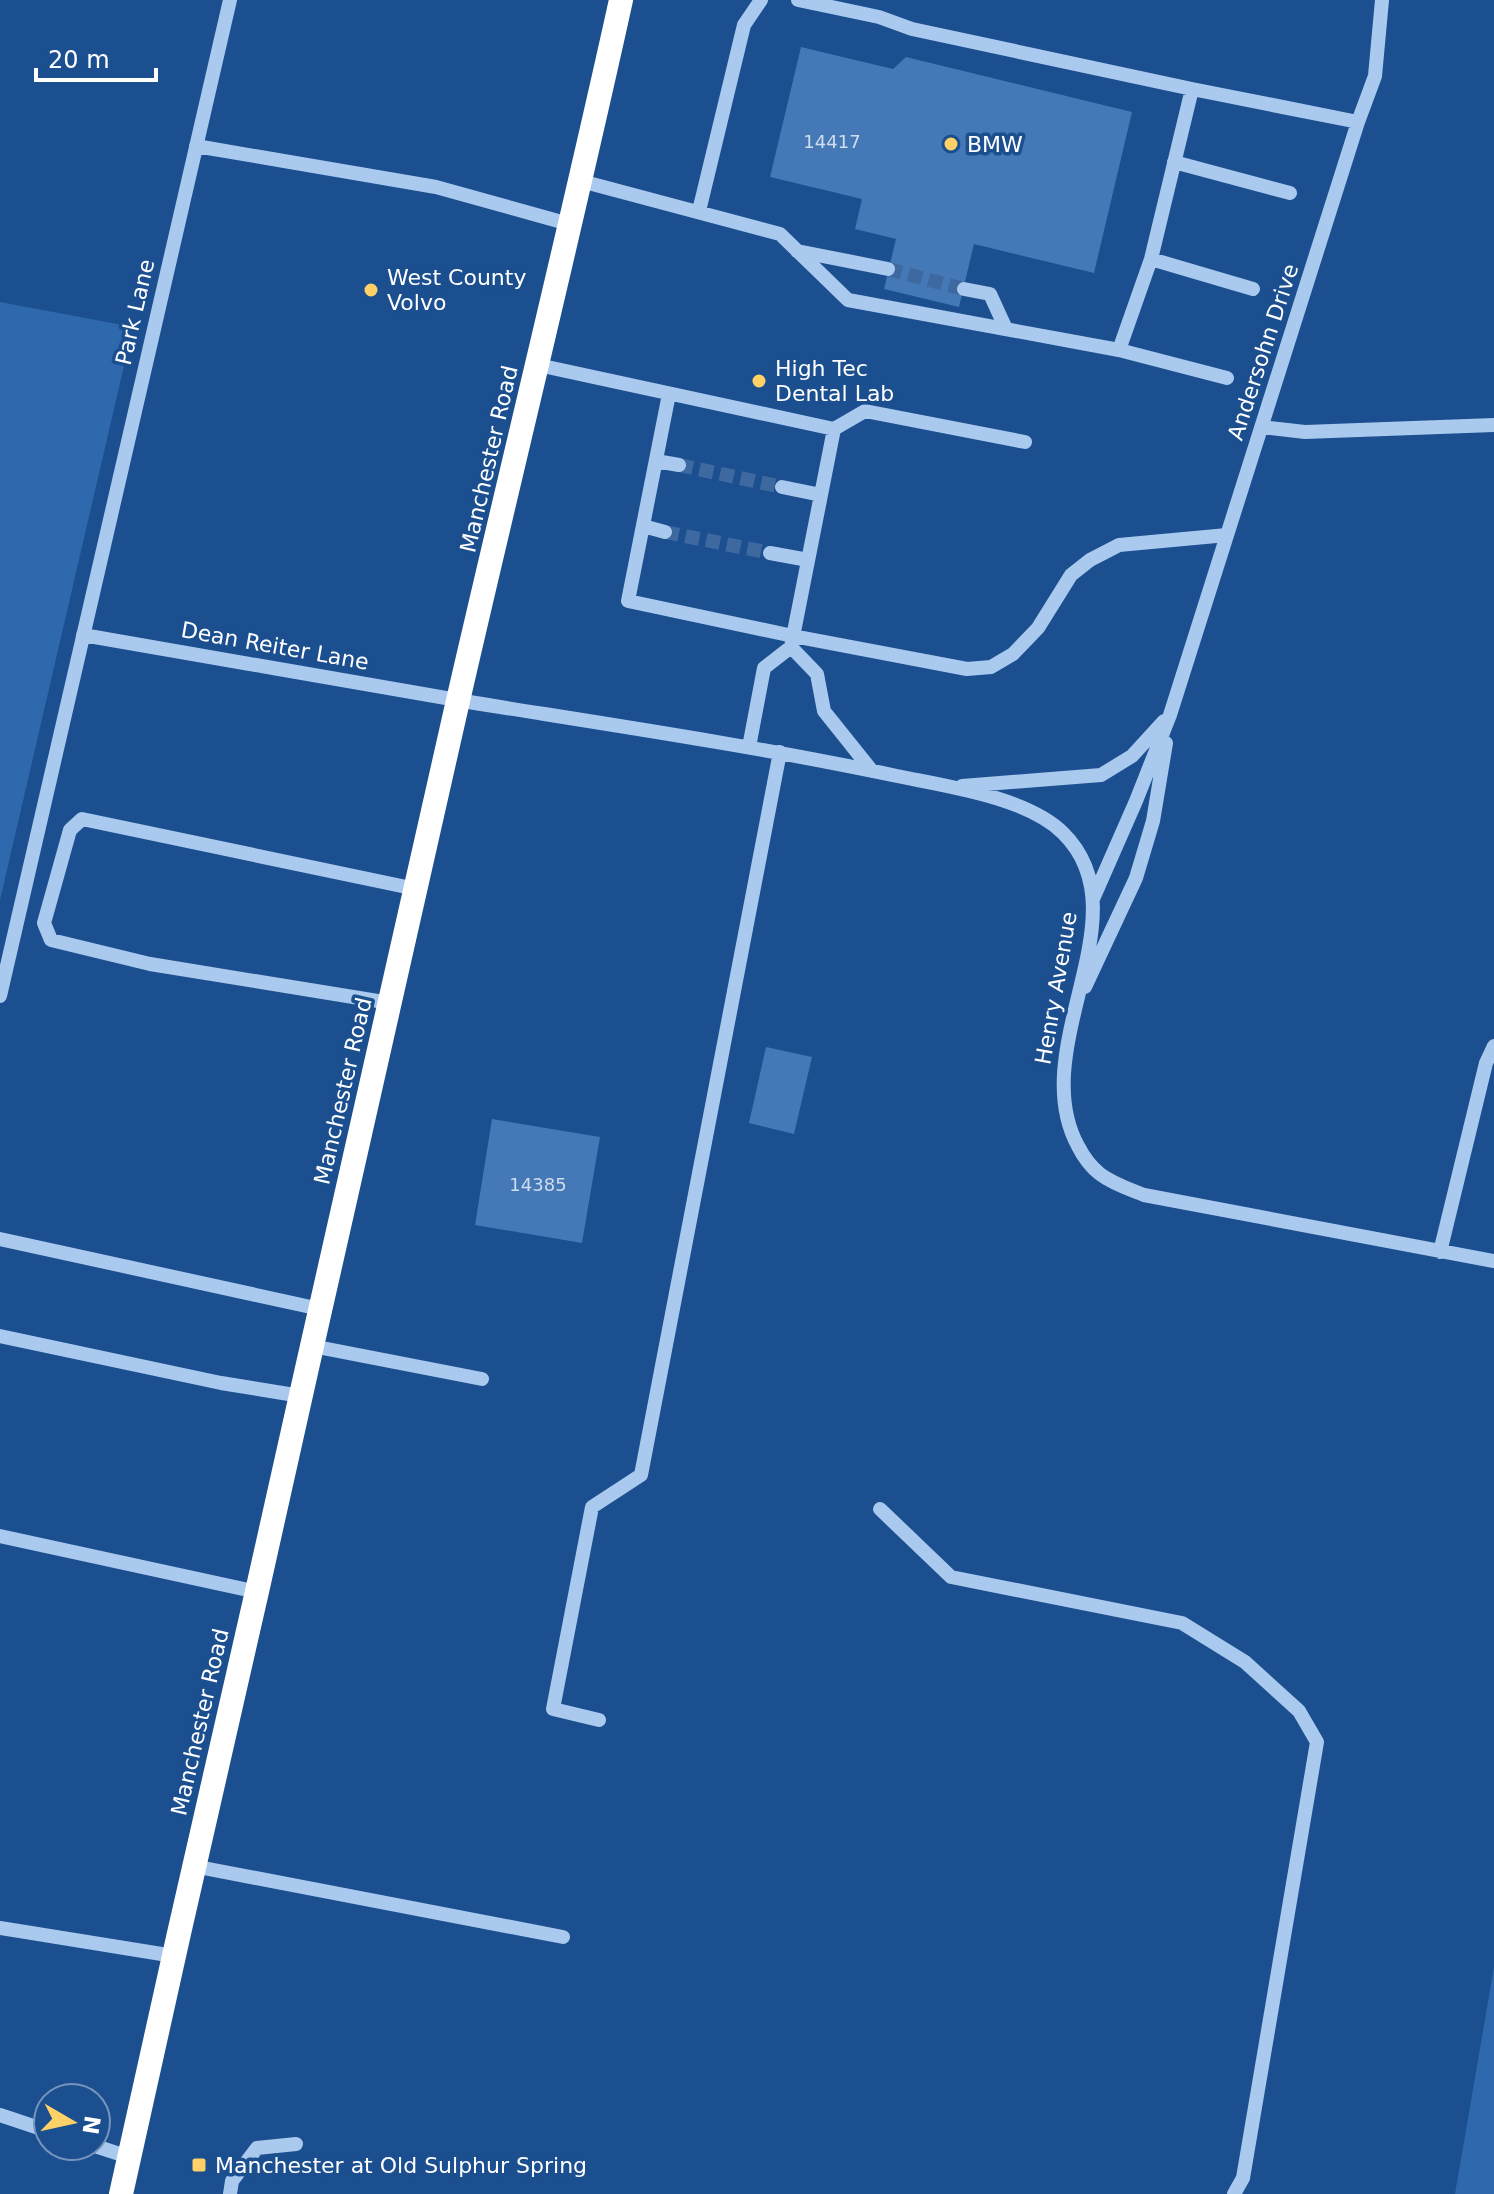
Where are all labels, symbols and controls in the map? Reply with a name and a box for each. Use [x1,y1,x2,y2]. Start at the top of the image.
scale bar [36,32,156,82]
text: 20 m [48,46,110,74]
house number: 14417 [803,131,861,152]
place label: BMW [967,132,1023,157]
marker: BMW [942,135,960,153]
street label: Park Lane [111,257,159,367]
street label: Andersohn Drive [1223,261,1303,443]
place label: West County Volvo [387,265,526,315]
marker: West County Volvo [362,281,380,299]
place label: High Tec Dental Lab [775,356,894,406]
street label: Manchester Road [455,363,523,555]
marker: High Tec Dental Lab [750,372,768,390]
street label: Dean Reiter Lane [179,617,371,675]
street label: Henry Avenue [1030,910,1082,1066]
street label: Manchester Road [309,995,377,1187]
house number: 14385 [509,1174,567,1195]
street label: Manchester Road [166,1626,234,1818]
north arrow [32,2082,112,2162]
text: N [77,2114,105,2136]
place label: Manchester at Old Sulphur Spring [215,2153,587,2178]
marker: Manchester at Old Sulphur Spring [190,2156,208,2174]

